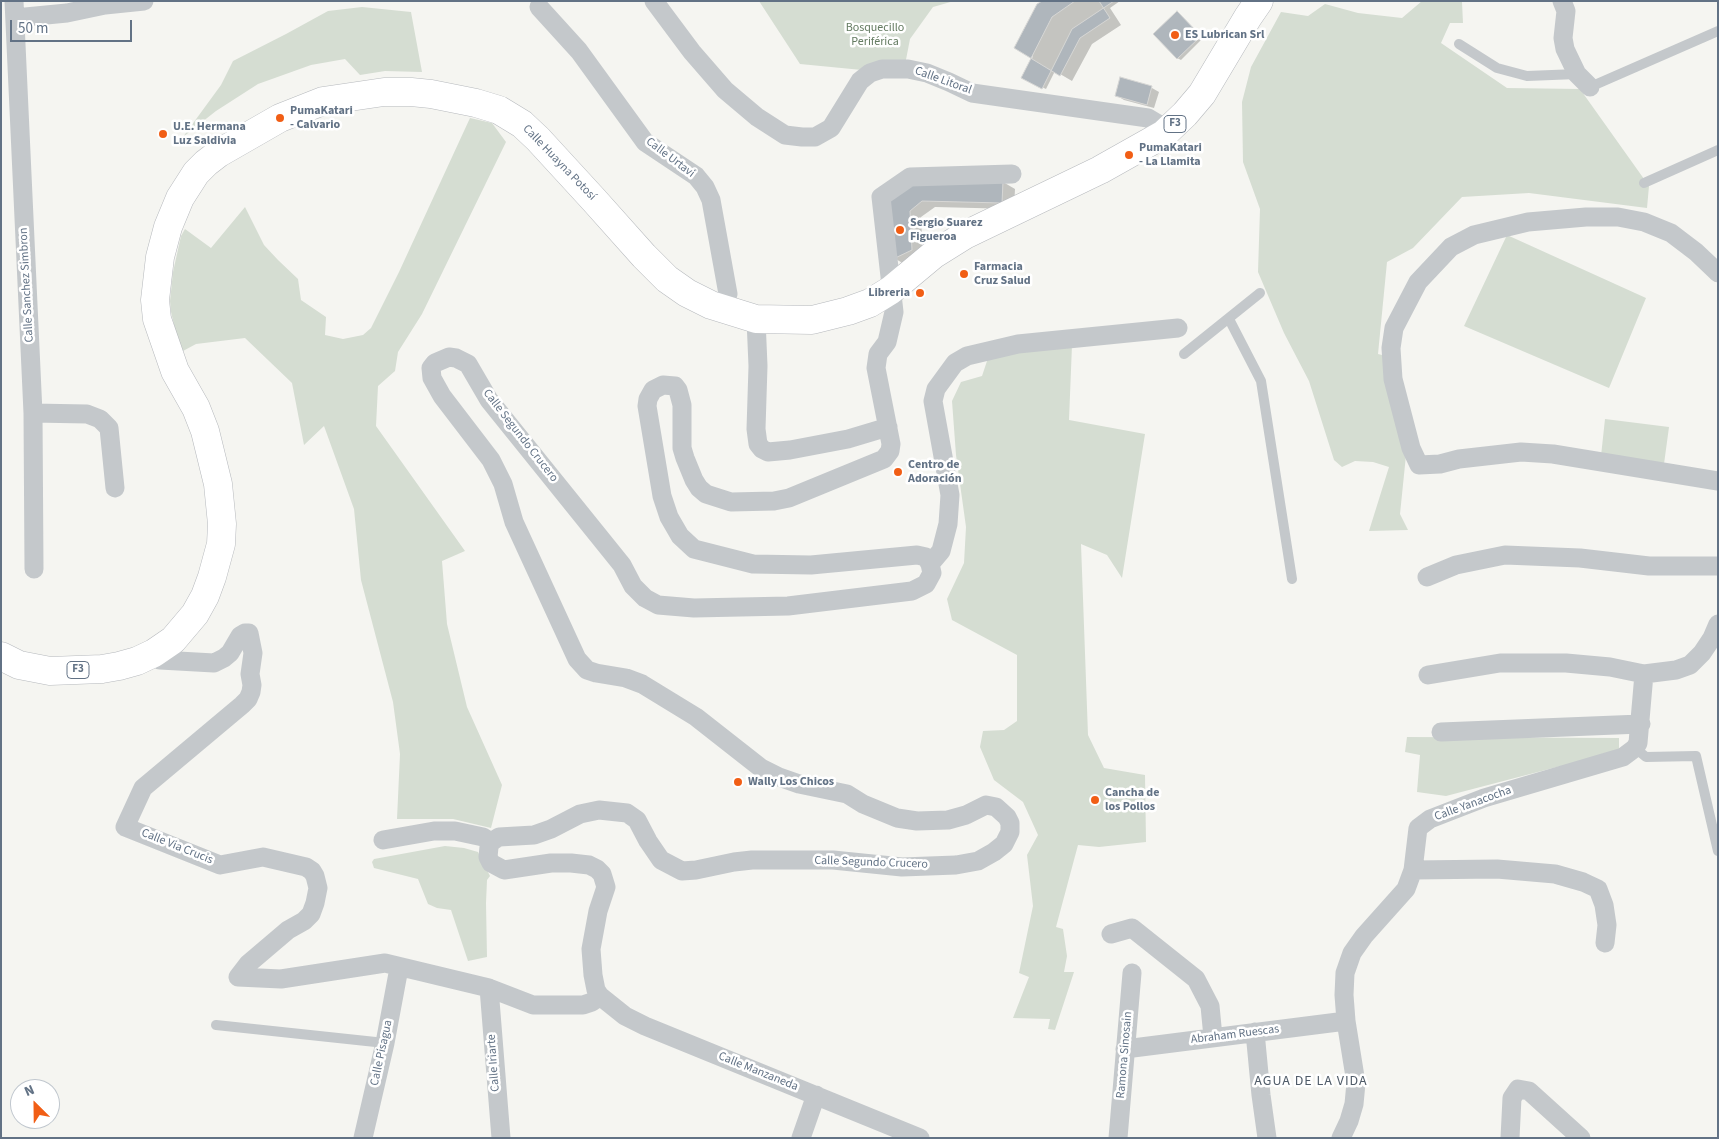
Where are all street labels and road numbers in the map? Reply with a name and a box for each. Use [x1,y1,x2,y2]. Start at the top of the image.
street label: Calle Litoral [913,64,973,98]
road number: F3 [1164,116,1186,132]
street label: Calle Huayna Potosí [519,122,599,204]
street label: Calle Urtavi [643,135,697,181]
street label: Calle Sanchez Simbron [17,227,37,343]
street label: Calle Segundo Crucero [479,387,561,485]
road number: F3 [67,662,89,678]
street label: Calle Yanacocha [1433,783,1513,825]
street label: Calle Via Crucis [139,826,215,868]
street label: Calle Segundo Crucero [814,854,928,872]
street label: Ramona Sinosain [1114,1011,1136,1099]
street label: Calle Pisagua [368,1019,396,1087]
street label: Abraham Ruescas [1190,1022,1280,1048]
street label: Calle Iriarte [485,1034,503,1092]
street label: Calle Manzaneda [716,1049,800,1095]

